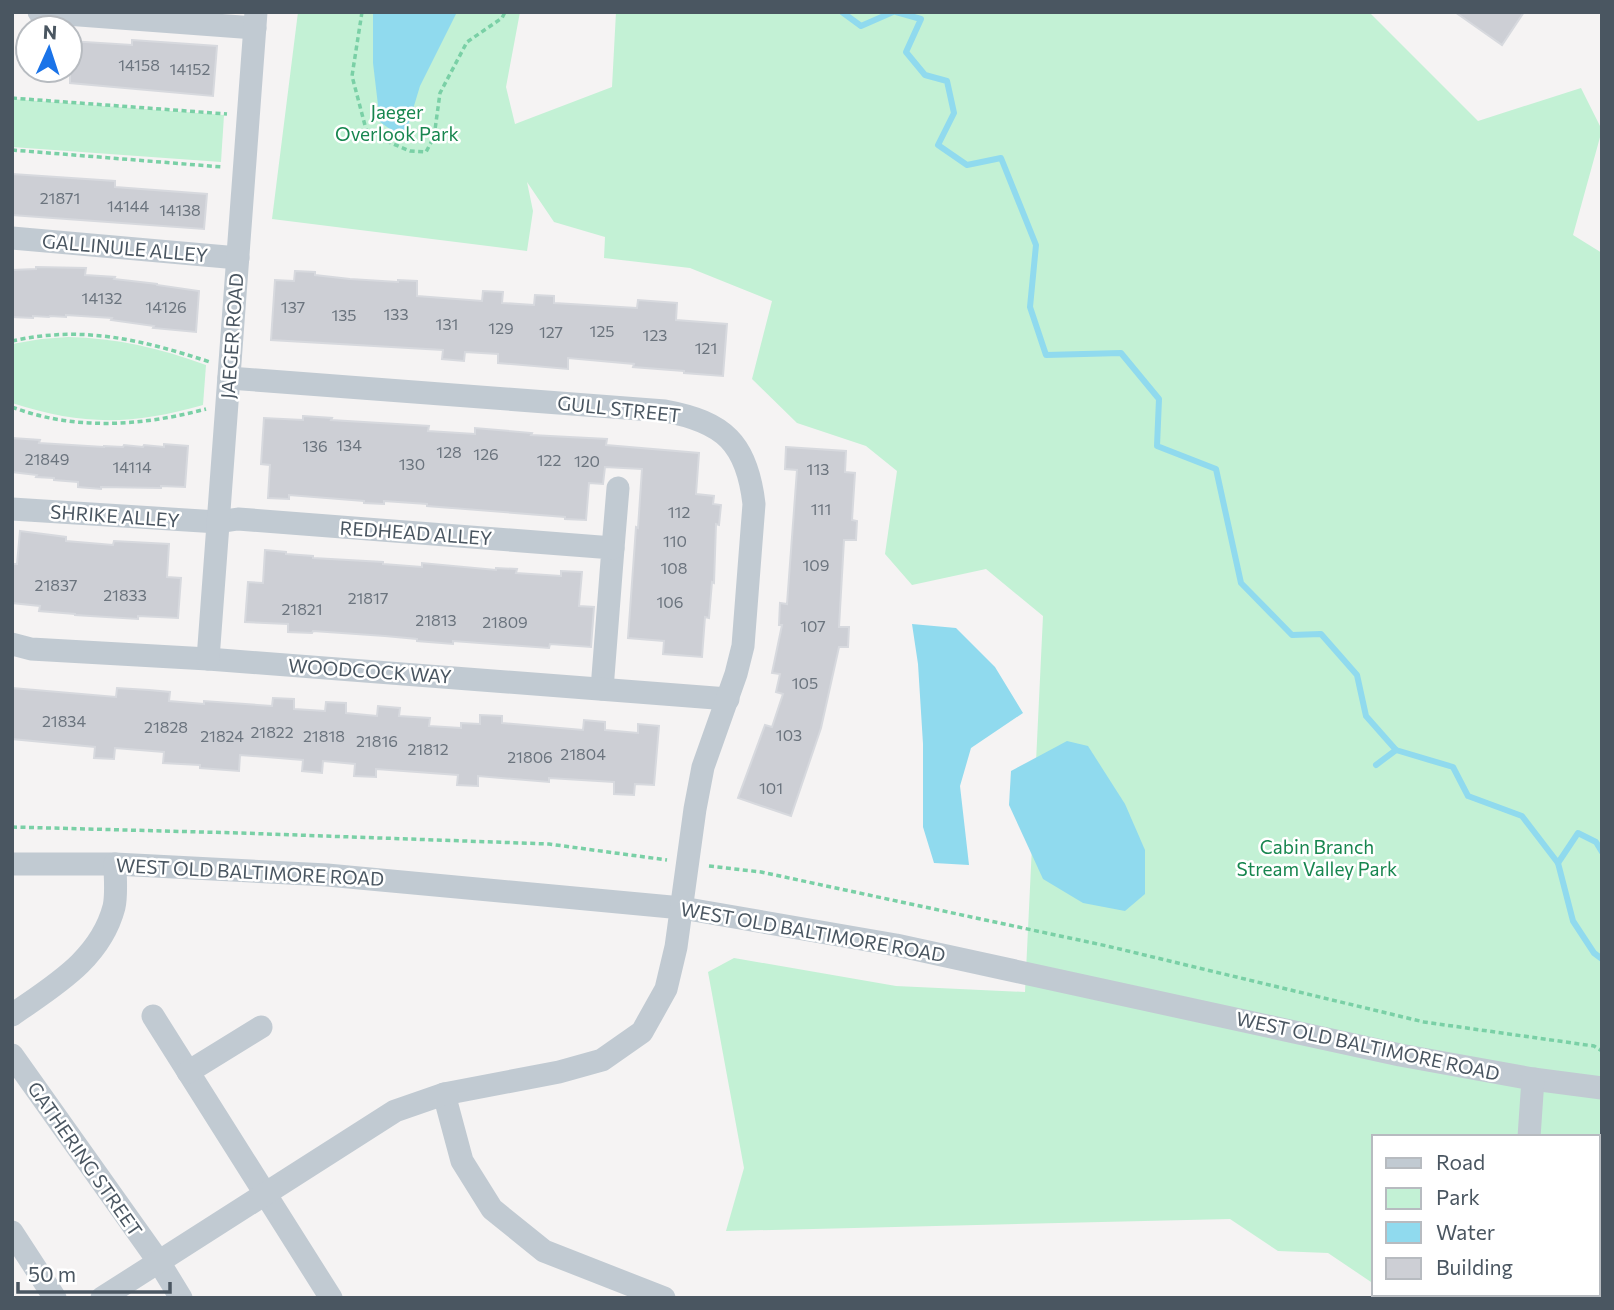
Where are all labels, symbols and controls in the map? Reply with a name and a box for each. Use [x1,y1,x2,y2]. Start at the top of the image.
north arrow [14,14,84,84]
text: N [42,20,58,43]
house number: 14158 [118,55,160,74]
house number: 14152 [170,59,211,78]
park label: Jaeger Overlook Park [335,100,459,145]
house number: 21871 [40,188,80,207]
house number: 14144 [107,196,149,215]
house number: 14138 [159,200,201,219]
street label: GALLINULE ALLEY [41,229,209,266]
street label: JAEGER ROAD [216,272,247,400]
house number: 14132 [82,288,123,307]
house number: 14126 [145,297,187,316]
house number: 137 [281,297,305,316]
house number: 133 [383,304,409,323]
house number: 135 [331,305,357,324]
house number: 131 [436,314,458,333]
house number: 129 [488,318,514,337]
house number: 125 [590,321,614,340]
house number: 127 [539,322,563,341]
house number: 123 [643,325,667,344]
house number: 121 [695,338,717,357]
street label: GULL STREET [556,391,682,426]
house number: 134 [336,435,362,454]
house number: 136 [302,436,328,455]
house number: 128 [436,442,462,461]
house number: 126 [473,444,499,463]
house number: 21849 [25,449,69,468]
house number: 122 [537,450,561,469]
house number: 120 [574,451,600,470]
house number: 130 [399,454,425,473]
house number: 14114 [112,457,152,476]
house number: 113 [807,459,829,478]
house number: 111 [811,499,831,518]
street label: SHRIKE ALLEY [50,500,180,531]
house number: 112 [668,502,690,521]
street label: REDHEAD ALLEY [339,516,493,549]
house number: 110 [663,531,687,550]
house number: 109 [803,555,830,574]
house number: 108 [661,558,688,577]
house number: 21837 [35,575,77,594]
house number: 21833 [103,585,147,604]
house number: 21817 [348,588,388,607]
house number: 106 [657,592,684,611]
house number: 21821 [281,599,323,618]
house number: 21813 [415,610,457,629]
house number: 21809 [482,612,528,631]
house number: 107 [800,616,826,635]
street label: WOODCOCK WAY [288,653,453,688]
house number: 105 [792,673,818,692]
house number: 21834 [42,711,86,730]
house number: 21828 [144,717,188,736]
house number: 21822 [250,722,294,741]
house number: 103 [776,725,802,744]
house number: 21824 [200,726,244,745]
house number: 21818 [303,726,345,745]
house number: 21816 [356,731,398,750]
house number: 21812 [407,739,449,758]
house number: 21804 [560,744,606,763]
house number: 21806 [507,747,553,766]
house number: 101 [759,778,783,797]
park label: Cabin Branch Stream Valley Park [1237,835,1397,880]
street label: WEST OLD BALTIMORE ROAD [115,853,385,890]
street label: WEST OLD BALTIMORE ROAD [679,897,947,966]
street label: WEST OLD BALTIMORE ROAD [1234,1006,1502,1085]
street label: GATHERING STREET [23,1077,147,1240]
legend [1372,1135,1600,1296]
text: Road [1436,1149,1485,1174]
text: Park [1436,1184,1480,1209]
text: Water [1436,1219,1495,1244]
scale bar [18,1250,170,1294]
text: Building [1436,1254,1513,1279]
text: 50 m [28,1261,76,1286]

